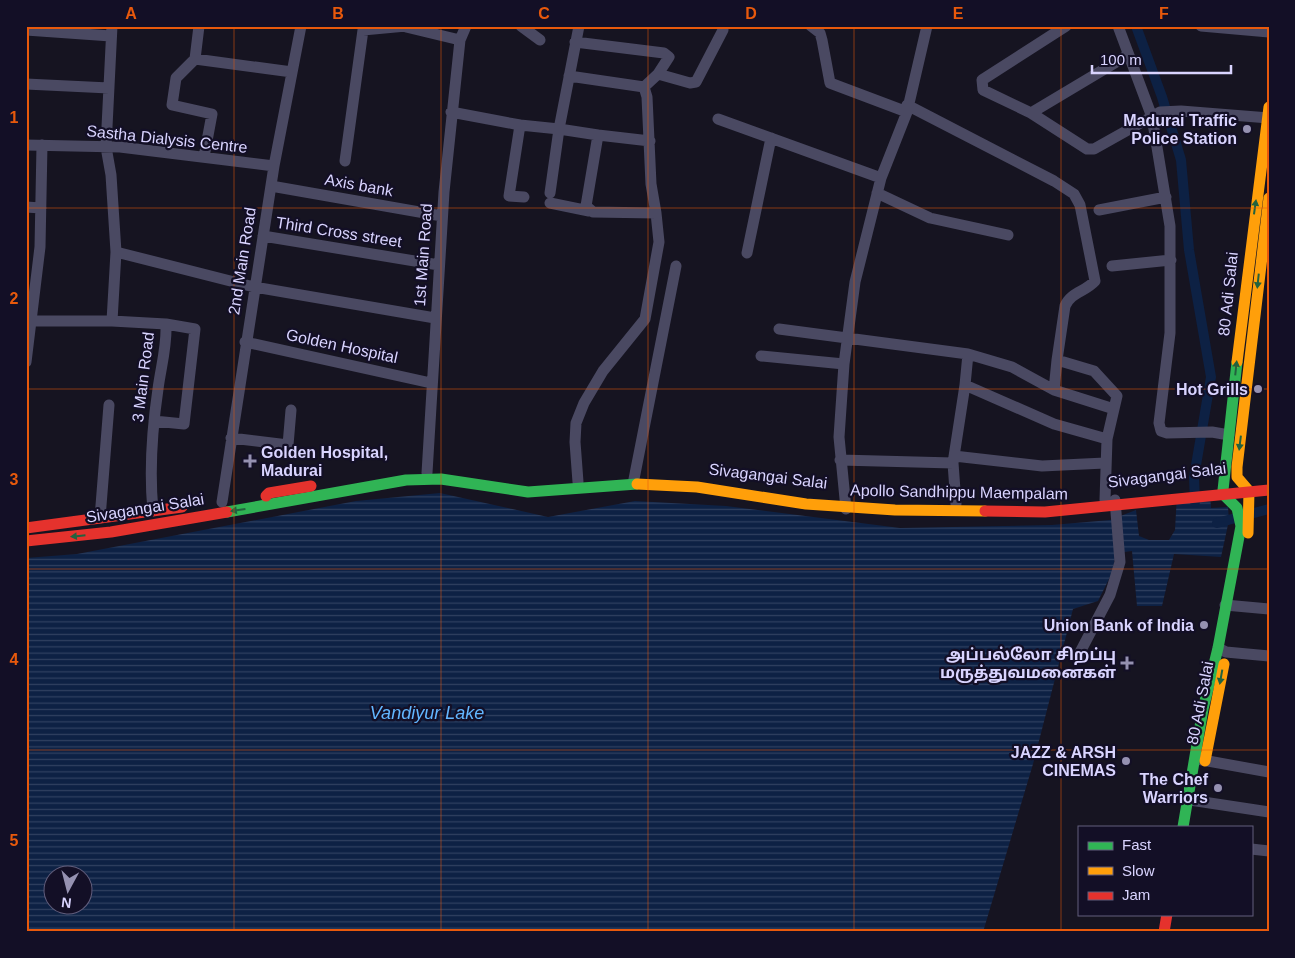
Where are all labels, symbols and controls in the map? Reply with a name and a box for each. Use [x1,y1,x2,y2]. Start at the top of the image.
text: A [125,5,137,22]
text: B [332,5,344,22]
text: C [538,5,550,22]
text: D [745,5,757,22]
text: E [953,5,964,22]
text: F [1159,5,1169,22]
scale bar [1092,42,1231,74]
text: 100 m [1100,51,1142,68]
text: 1 [10,109,19,126]
place label: Madurai Traffic Police Station [1123,112,1237,147]
street label: Sastha Dialysis Centre [86,122,248,156]
marker: Madurai Traffic Police Station [1241,123,1253,135]
street label: Axis bank [323,171,396,200]
one-way arrow [1251,198,1259,214]
street label: 1st Main Road [411,203,435,307]
street label: 2nd Main Road [225,206,259,316]
street label: Third Cross street [275,214,404,250]
street label: 80 Adi Salai [1215,251,1241,337]
one-way arrow [1254,274,1262,290]
text: 2 [10,290,19,307]
street label: Golden Hospital [285,326,399,366]
street label: 3 Main Road [129,331,157,423]
one-way arrow [1232,360,1240,376]
place label: Hot Grills [1176,381,1248,398]
marker: Hot Grills [1252,383,1264,395]
one-way arrow [1236,435,1244,451]
place label: Golden Hospital, Madurai [261,444,388,479]
marker: Golden Hospital, Madurai [243,454,257,468]
street label: Sivagangai Salai [1107,459,1227,491]
street label: Sivagangai Salai [708,460,828,492]
text: 3 [10,471,19,488]
street label: Apollo Sandhippu Maempalam [850,482,1068,502]
street label: Sivagangai Salai [85,490,205,526]
one-way arrow [230,506,246,514]
one-way arrow [69,532,85,540]
place label: Union Bank of India [1044,617,1194,634]
marker: Union Bank of India [1198,619,1210,631]
place label: அப்பல்லோ சிறப்பு மருத்துவமனைகள் [940,646,1116,683]
text: 4 [10,651,19,668]
marker: அப்பல்லோ சிறப்பு மருத்துவமனைகள் [1120,656,1134,670]
street label: 80 Adi Salai [1184,660,1216,746]
one-way arrow [1217,670,1225,686]
water label: Vandiyur Lake [370,703,484,723]
place label: JAZZ & ARSH CINEMAS [1011,744,1116,779]
marker: JAZZ & ARSH CINEMAS [1120,755,1132,767]
place label: The Chef Warriors [1140,771,1209,806]
marker: The Chef Warriors [1212,782,1224,794]
legend [1078,826,1252,916]
text: 5 [10,832,19,849]
text: Fast [1122,836,1152,853]
text: Slow [1122,862,1155,879]
north arrow [42,866,92,916]
text: Jam [1122,886,1150,903]
text: N [60,894,72,911]

